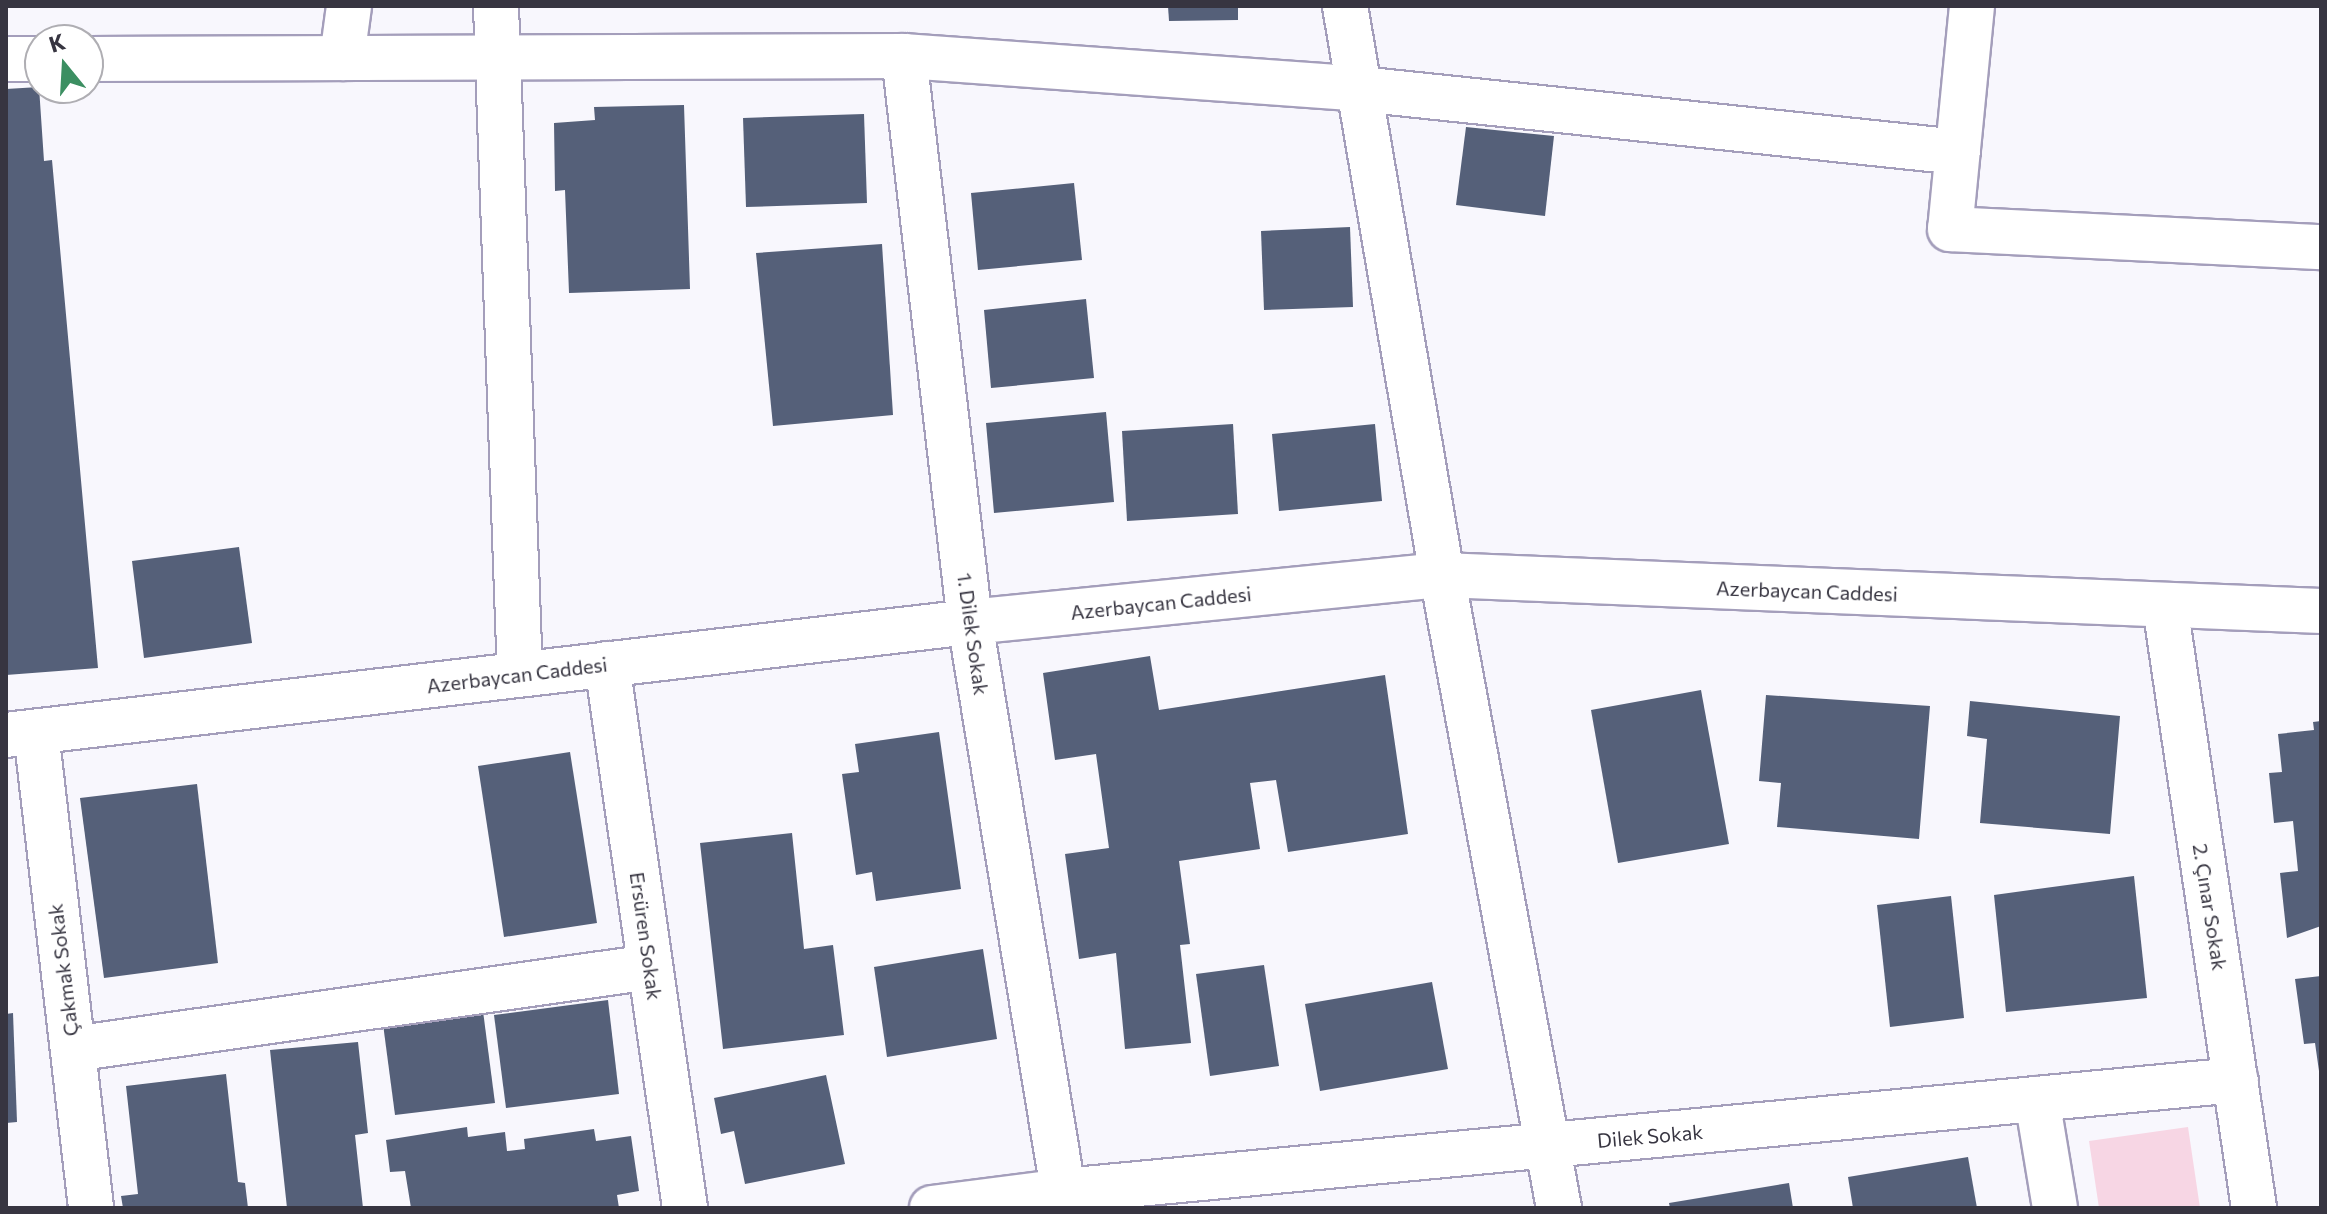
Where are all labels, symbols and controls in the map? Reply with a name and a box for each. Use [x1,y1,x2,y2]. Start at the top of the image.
north arrow [24,24,104,104]
text: K [46,27,69,58]
street label: 1. Dilek Sokak [953,571,993,697]
street label: Azerbaycan Caddesi [1716,576,1898,606]
street label: Azerbaycan Caddesi [1069,582,1253,624]
street label: Azerbaycan Caddesi [425,652,609,698]
street label: 2. Çınar Sokak [2188,842,2232,972]
street label: Ersüren Sokak [625,870,667,1002]
street label: Çakmak Sokak [43,902,83,1038]
street label: Dilek Sokak [1596,1119,1704,1153]

